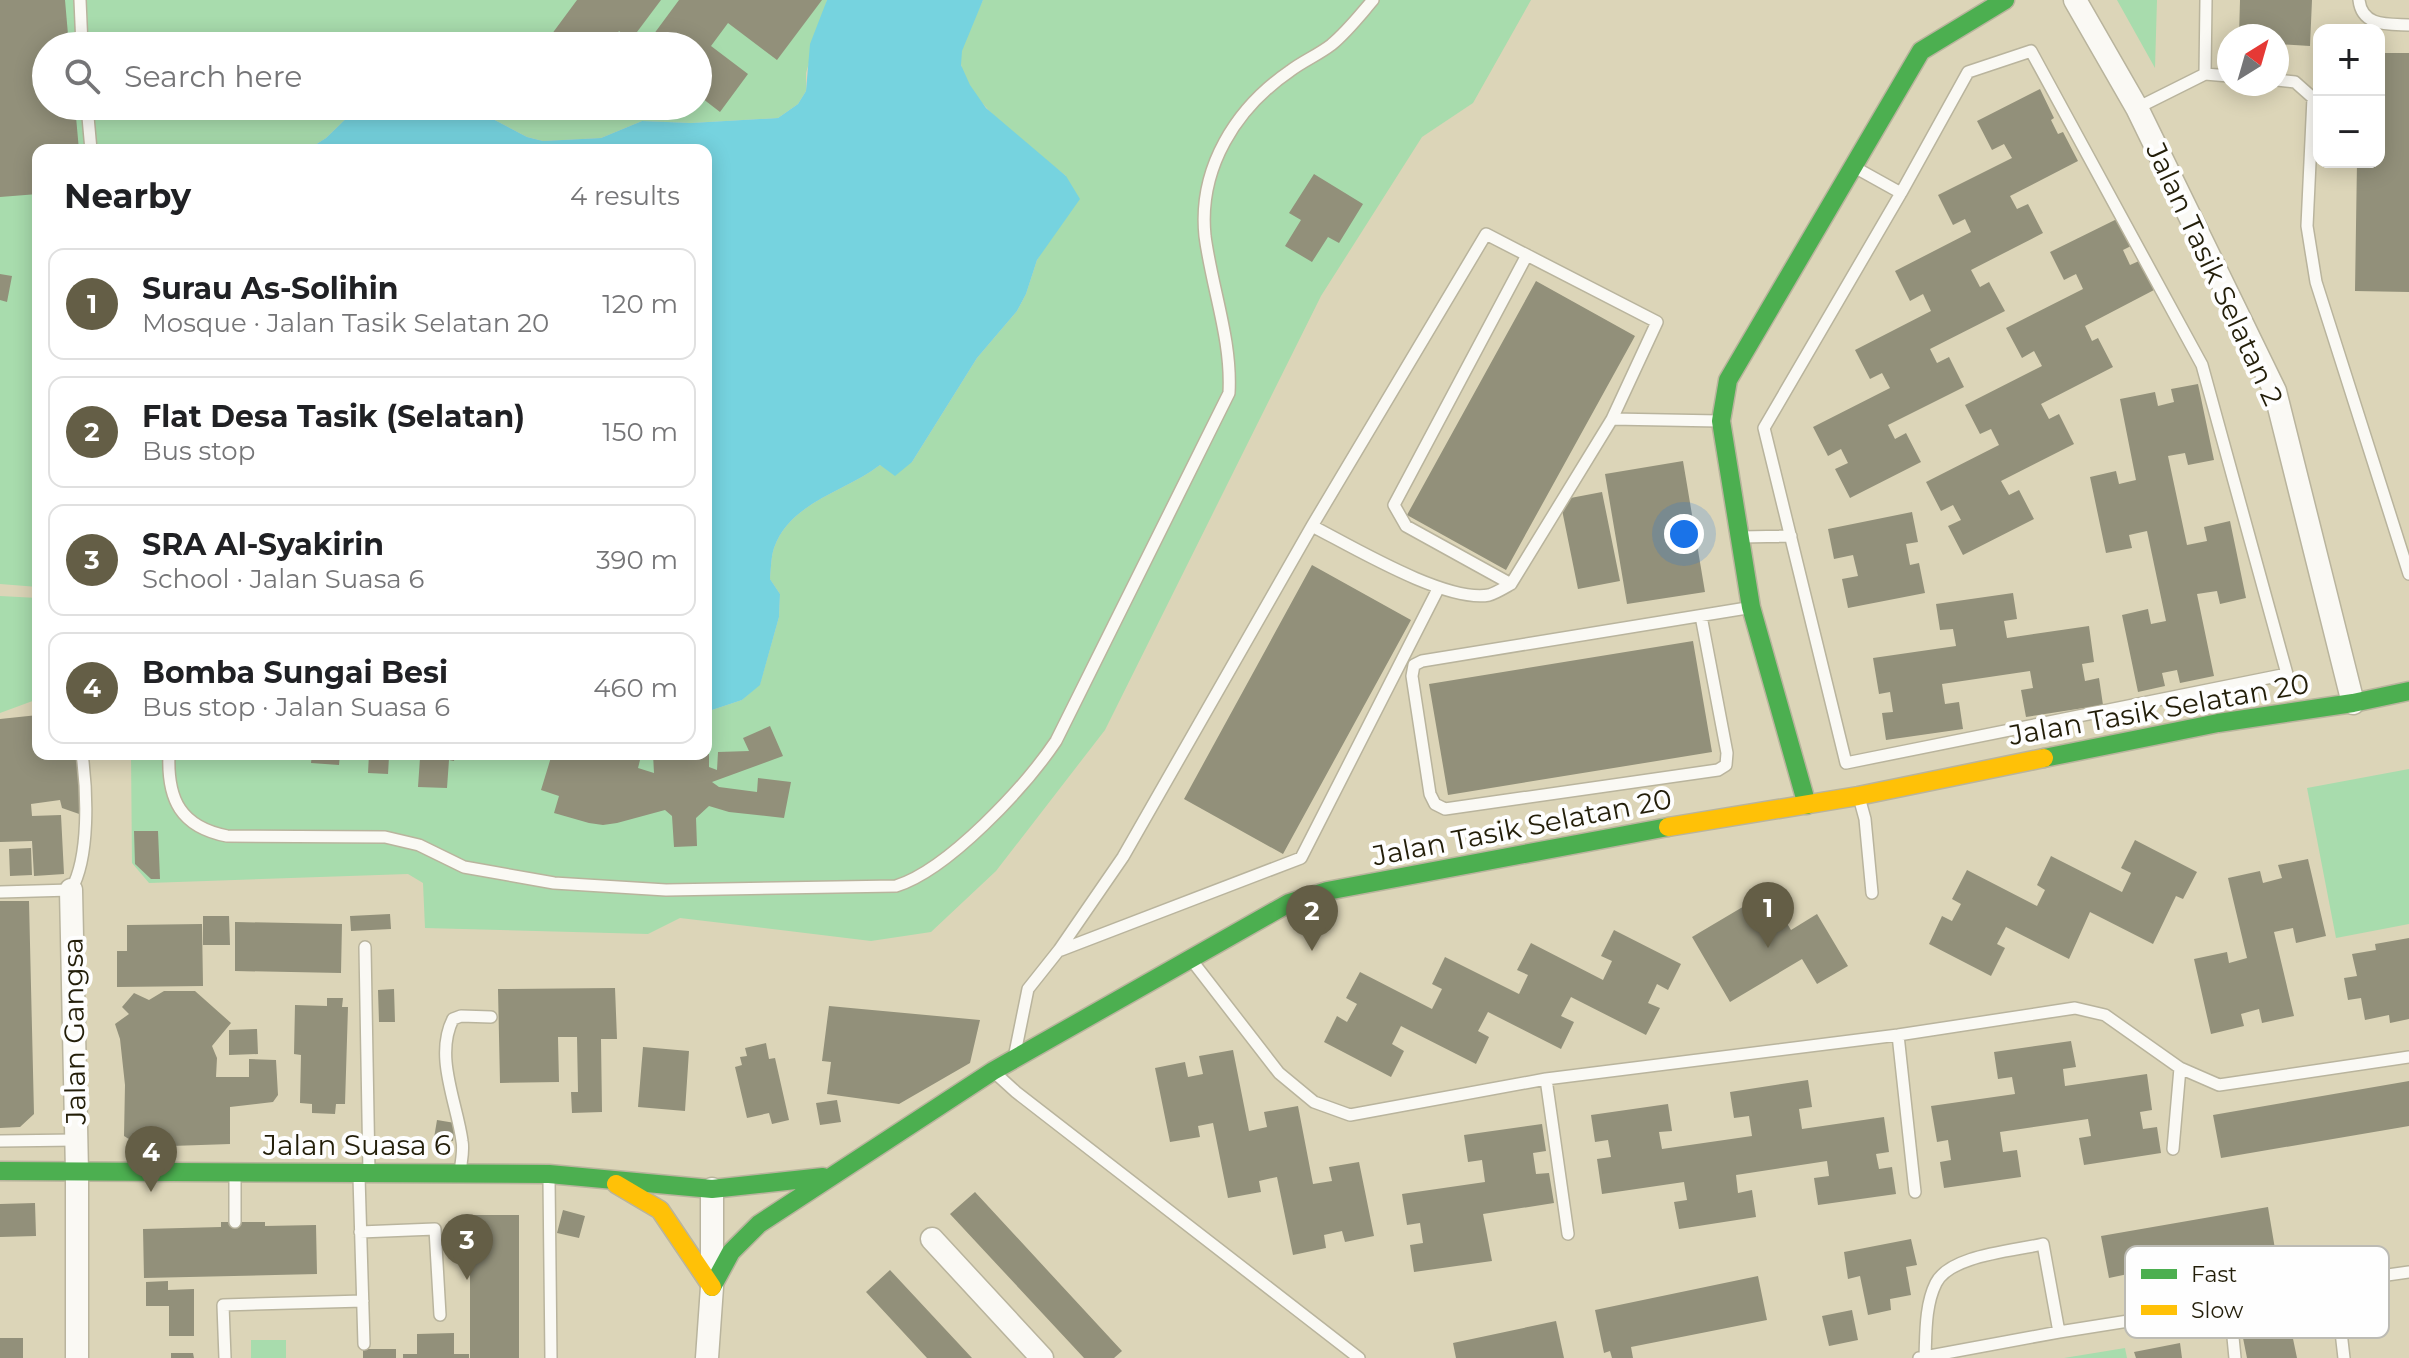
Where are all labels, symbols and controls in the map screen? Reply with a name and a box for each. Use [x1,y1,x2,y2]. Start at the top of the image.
north arrow [2217,24,2289,96]
map controls [2313,24,2385,168]
button: + [2313,24,2385,96]
search box [32,32,712,120]
icon: search [60,54,104,98]
text: Search here [124,58,302,95]
button: − [2313,96,2385,168]
street label: Jalan Tasik Selatan 2 [2139,136,2291,411]
text: Nearby [64,175,191,217]
text: 4 results [570,180,680,212]
text: Surau As-Solihin [142,270,398,307]
text: 1 [87,288,97,320]
text: 120 m [602,288,678,320]
text: Mosque · Jalan Tasik Selatan 20 [142,307,549,339]
text: Flat Desa Tasik (Selatan) [142,398,525,435]
text: 2 [84,416,100,448]
text: 150 m [602,416,678,448]
text: Bus stop [142,435,255,467]
your location [1664,514,1704,554]
text: SRA Al-Syakirin [142,526,384,563]
text: 3 [84,544,100,576]
text: 390 m [596,544,678,576]
text: School · Jalan Suasa 6 [142,563,424,595]
text: Bomba Sungai Besi [142,654,448,691]
street label: Jalan Tasik Selatan 20 [2005,666,2312,752]
text: 4 [83,672,101,704]
text: 460 m [593,672,678,704]
text: Bus stop · Jalan Suasa 6 [142,691,450,723]
street label: Jalan Tasik Selatan 20 [1369,781,1674,873]
pin: 1 [1742,882,1794,948]
pin: 2 [1286,885,1338,951]
street label: Jalan Gangsa [55,937,93,1126]
pin: 4 [125,1126,177,1192]
street label: Jalan Suasa 6 [262,1128,451,1162]
pin: 3 [441,1214,493,1280]
legend [2125,1246,2389,1338]
text: Fast [2191,1261,2237,1288]
text: Slow [2191,1297,2244,1324]

